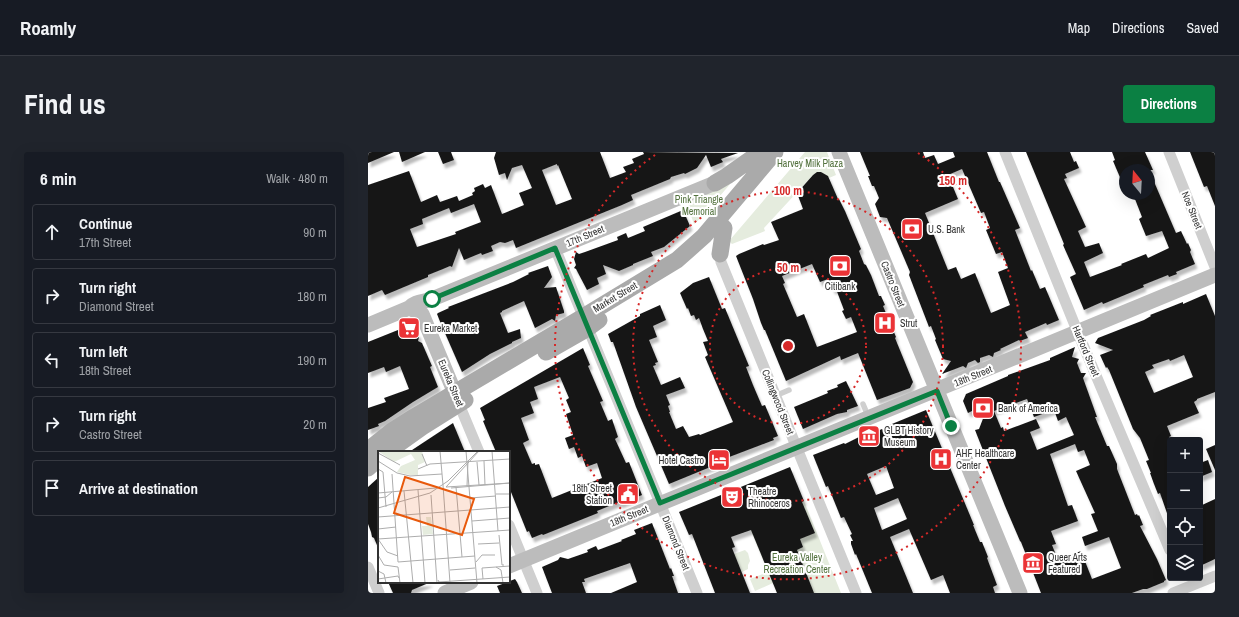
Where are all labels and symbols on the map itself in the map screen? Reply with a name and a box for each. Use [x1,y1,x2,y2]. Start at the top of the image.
park label: Harvey Milk Plaza [777,157,843,170]
north arrow [1119,164,1155,200]
text: 150 m [939,173,967,189]
text: 100 m [774,183,802,199]
street label: Noe Street [1179,189,1206,231]
park label: Pink Triangle Memorial [675,193,724,218]
bank icon: U.S. Bank [899,216,925,242]
street label: 17th Street [564,222,607,250]
place label: U.S. Bank [928,223,966,236]
bank icon: Citibank [827,253,853,279]
street label: Castro Street [878,259,908,309]
text: 50 m [777,260,799,276]
street label: Market Street [591,278,640,315]
place label: Citibank [825,280,856,293]
route start [423,290,441,308]
hospital icon: Strut [872,310,898,336]
supermarket icon: Eureka Market [396,315,422,341]
place label: Strut [900,317,918,330]
place label: Eureka Market [424,322,478,335]
street label: Hartford Street [1070,324,1103,379]
centre of rings [781,339,795,353]
street label: Eureka Street [435,357,467,409]
street label: 18th Street [952,362,995,390]
street label: Collingwood Street [759,367,797,437]
bank icon: Bank of America [970,395,996,421]
place label: Bank of America [998,402,1059,415]
route end [942,417,960,435]
museum icon: GLBT History Museum [856,423,882,449]
place label: GLBT History Museum [884,424,934,449]
hospital icon: AHF Healthcare Center [928,446,954,472]
hotel icon: Hotel Castro [706,447,732,473]
place label: AHF Healthcare Center [955,447,1015,472]
inset map [378,451,510,583]
place label: Hotel Castro [658,454,704,467]
public building icon: 18th Street Station [615,481,641,507]
place label: 18th Street Station [572,482,613,507]
theatre icon: Theatre Rhinoceros [719,484,745,510]
place label: Theatre Rhinoceros [748,485,790,510]
street label: 18th Street [608,502,651,530]
street label: Diamond Street [659,514,693,573]
museum icon: Queer Arts Featured [1020,550,1046,576]
park label: Eureka Valley Recreation Center [764,551,831,576]
place label: Queer Arts Featured [1048,551,1087,576]

